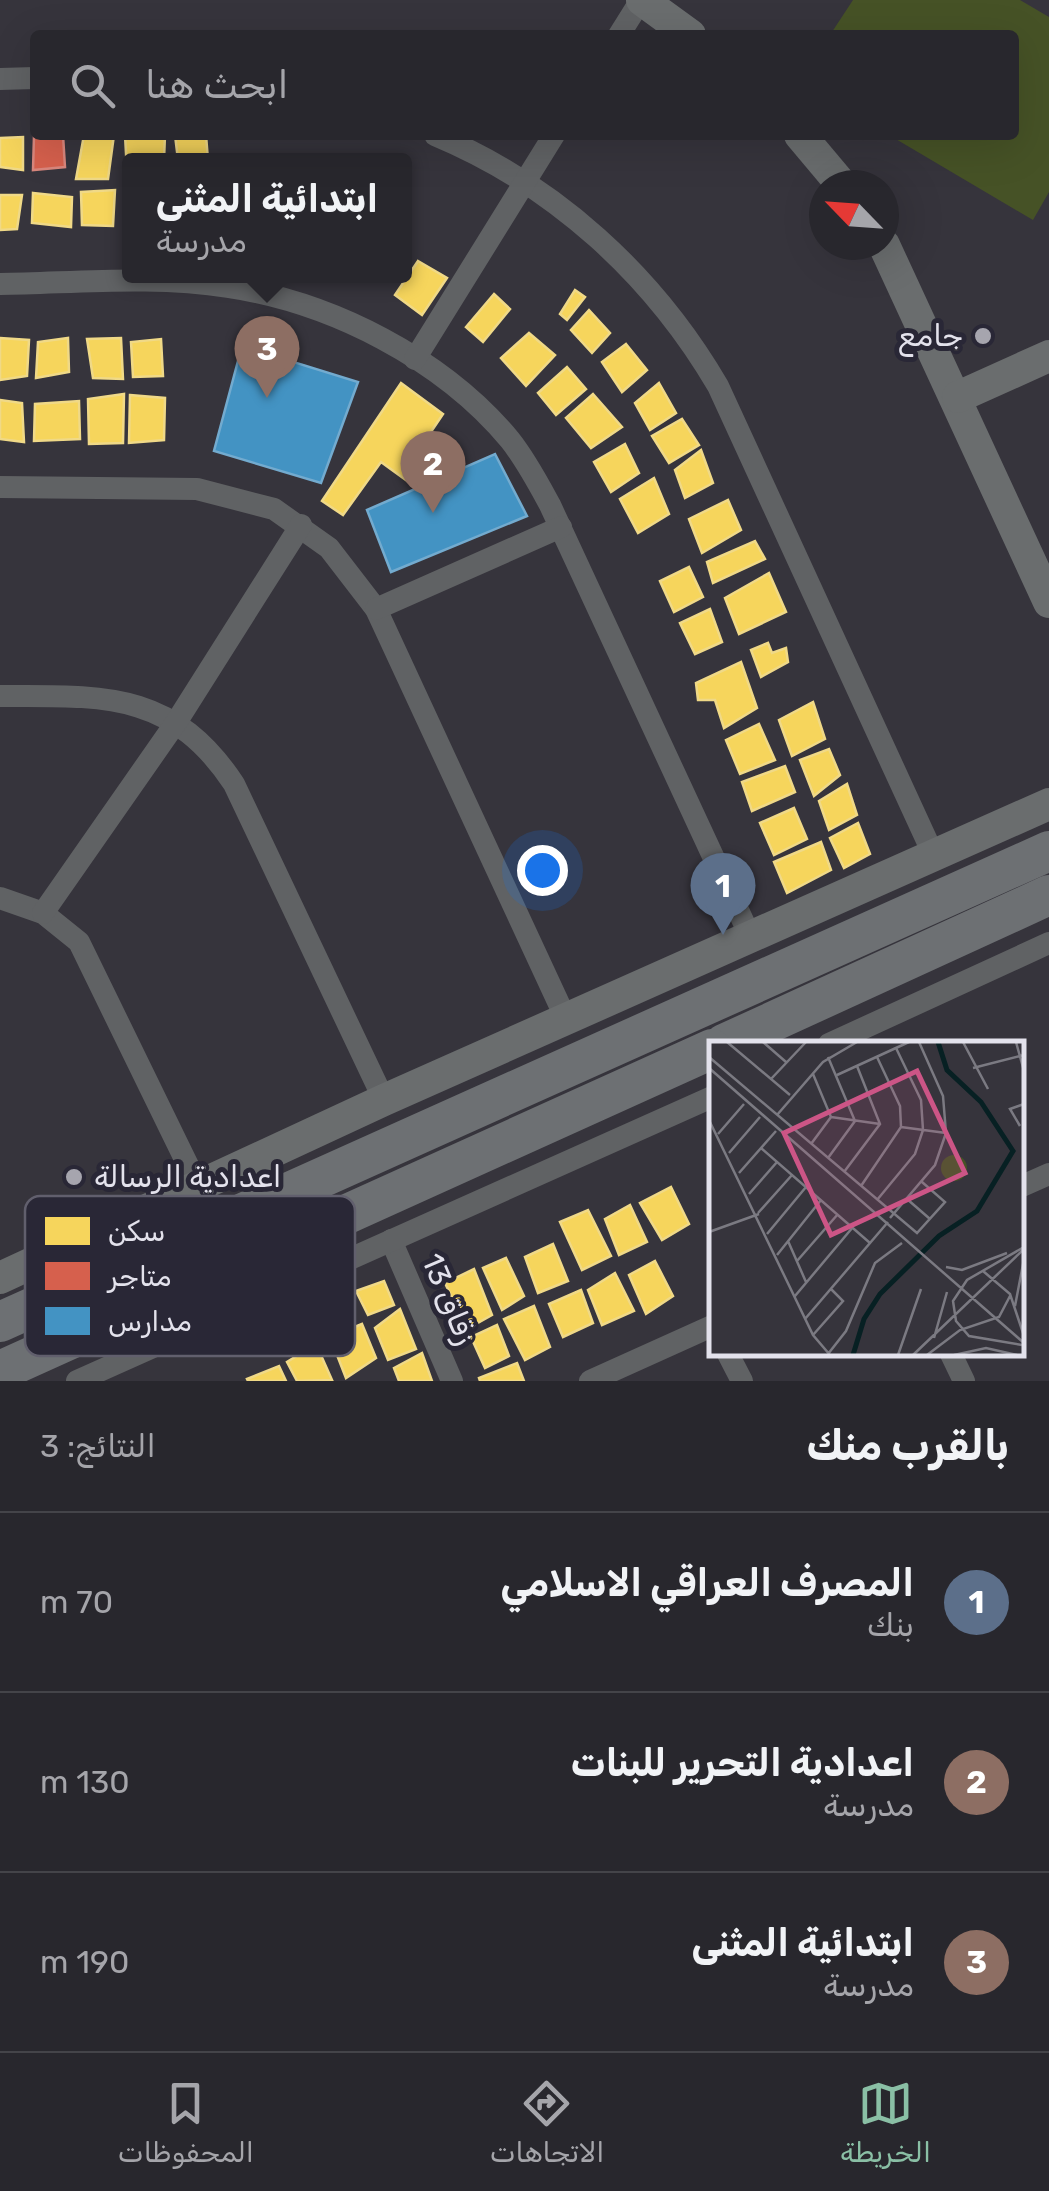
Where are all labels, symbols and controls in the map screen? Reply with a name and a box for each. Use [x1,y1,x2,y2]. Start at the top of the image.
search box [30,30,1019,140]
icon: search [65,58,120,113]
text: ابحث هنا [145,62,288,108]
popup [122,153,412,283]
north arrow [809,170,899,260]
text: ابتدائية المثنى [156,176,378,222]
text: مدرسة [156,222,247,260]
pin: 3 [234,316,300,398]
place label: جامع [899,318,963,357]
marker: جامع [972,325,994,347]
pin: 2 [400,430,466,513]
your location [517,845,568,896]
pin: 1 [690,852,756,935]
inset map [709,1041,1024,1356]
place label: اعدادية الرسالة [94,1159,281,1195]
marker: اعدادية الرسالة [63,1166,85,1188]
legend [25,1196,355,1356]
text: سكن [108,1215,166,1248]
street label: زقاق 13 [414,1248,484,1350]
text: متاجر [106,1260,172,1293]
text: مدارس [108,1305,192,1338]
text: بالقرب منك [807,1421,1009,1471]
text: النتائج: 3 [40,1427,156,1465]
text: المصرف العراقي الاسلامي [500,1560,914,1606]
text: 70 m [40,1583,113,1621]
text: 1 [969,1583,984,1621]
text: بنك [867,1606,914,1644]
text: اعدادية التحرير للبنات [571,1740,914,1786]
text: 130 m [40,1763,130,1801]
text: 2 [966,1763,987,1801]
text: مدرسة [823,1786,914,1824]
text: ابتدائية المثنى [692,1920,914,1966]
text: 190 m [40,1943,129,1981]
text: 3 [966,1943,987,1981]
text: مدرسة [823,1966,914,2004]
tab: المحفوظات [118,2076,254,2169]
tab: الاتجاهات [490,2076,604,2169]
tab: الخريطة [840,2076,931,2169]

